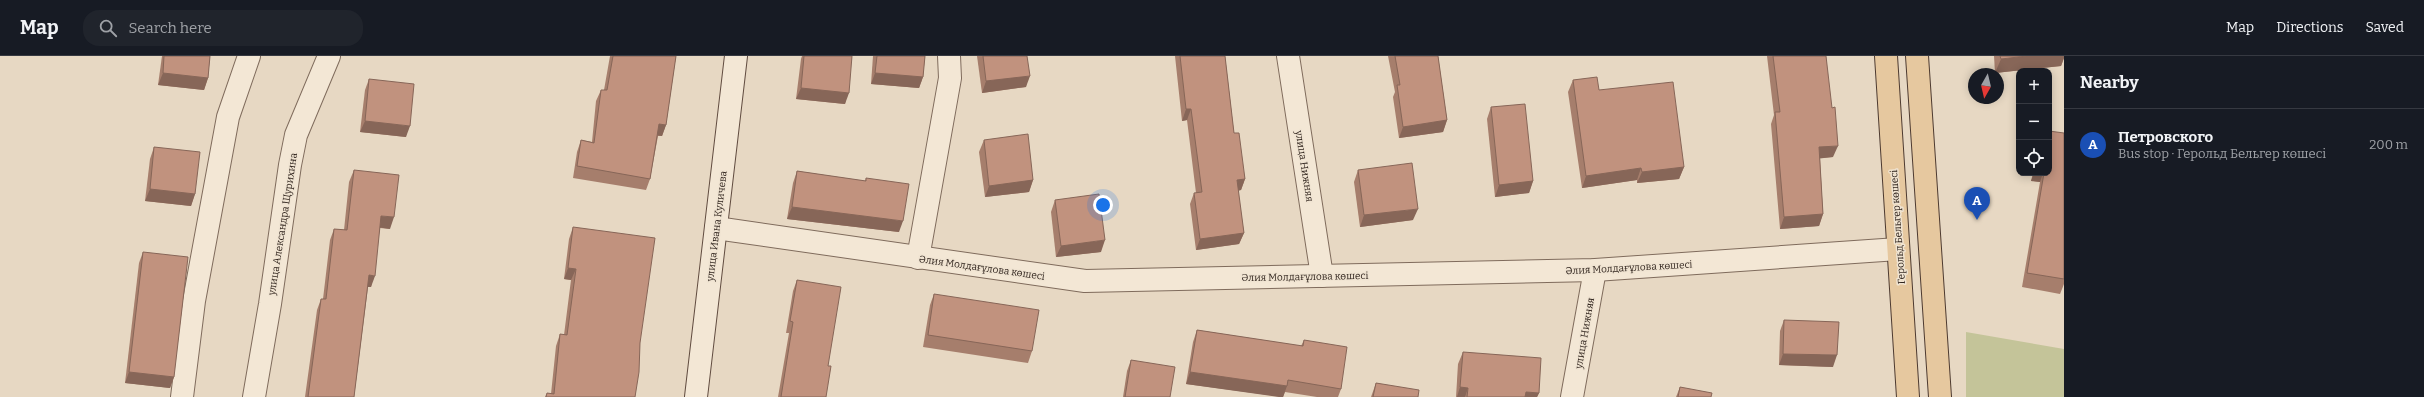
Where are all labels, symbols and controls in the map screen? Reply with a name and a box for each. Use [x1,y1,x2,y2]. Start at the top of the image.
search box [83,10,363,46]
text: Map [20,16,59,39]
icon: search [97,17,119,39]
text: Search here [129,19,212,37]
text: Map [2226,19,2254,36]
text: Directions [2276,19,2344,36]
text: Saved [2366,19,2404,36]
north arrow [1968,68,2004,104]
map controls [2016,68,2052,176]
button: + [2016,68,2052,104]
text: Nearby [2080,72,2139,93]
button: − [2016,104,2052,140]
text: Петровского [2118,128,2213,146]
street label: улица Нижняя [1292,129,1316,203]
text: A [2088,137,2098,152]
text: 200 m [2369,137,2408,152]
button: locate [2016,140,2052,176]
text: Bus stop · Герольд Бельгер көшесі [2118,146,2326,161]
street label: улица Александра Щурихина [266,152,300,297]
street label: Герольд Бельгер көшесі [1888,169,1908,285]
street label: улица Ивана Куличева [704,170,730,283]
pin: A [1964,187,1990,220]
your location [1093,195,1113,215]
street label: Әлия Молдағұлова көшесі [918,253,1046,283]
street label: Әлия Молдағұлова көшесі [1565,259,1693,277]
street label: Әлия Молдағұлова көшесі [1241,270,1369,284]
street label: улица Нижняя [1573,296,1597,371]

